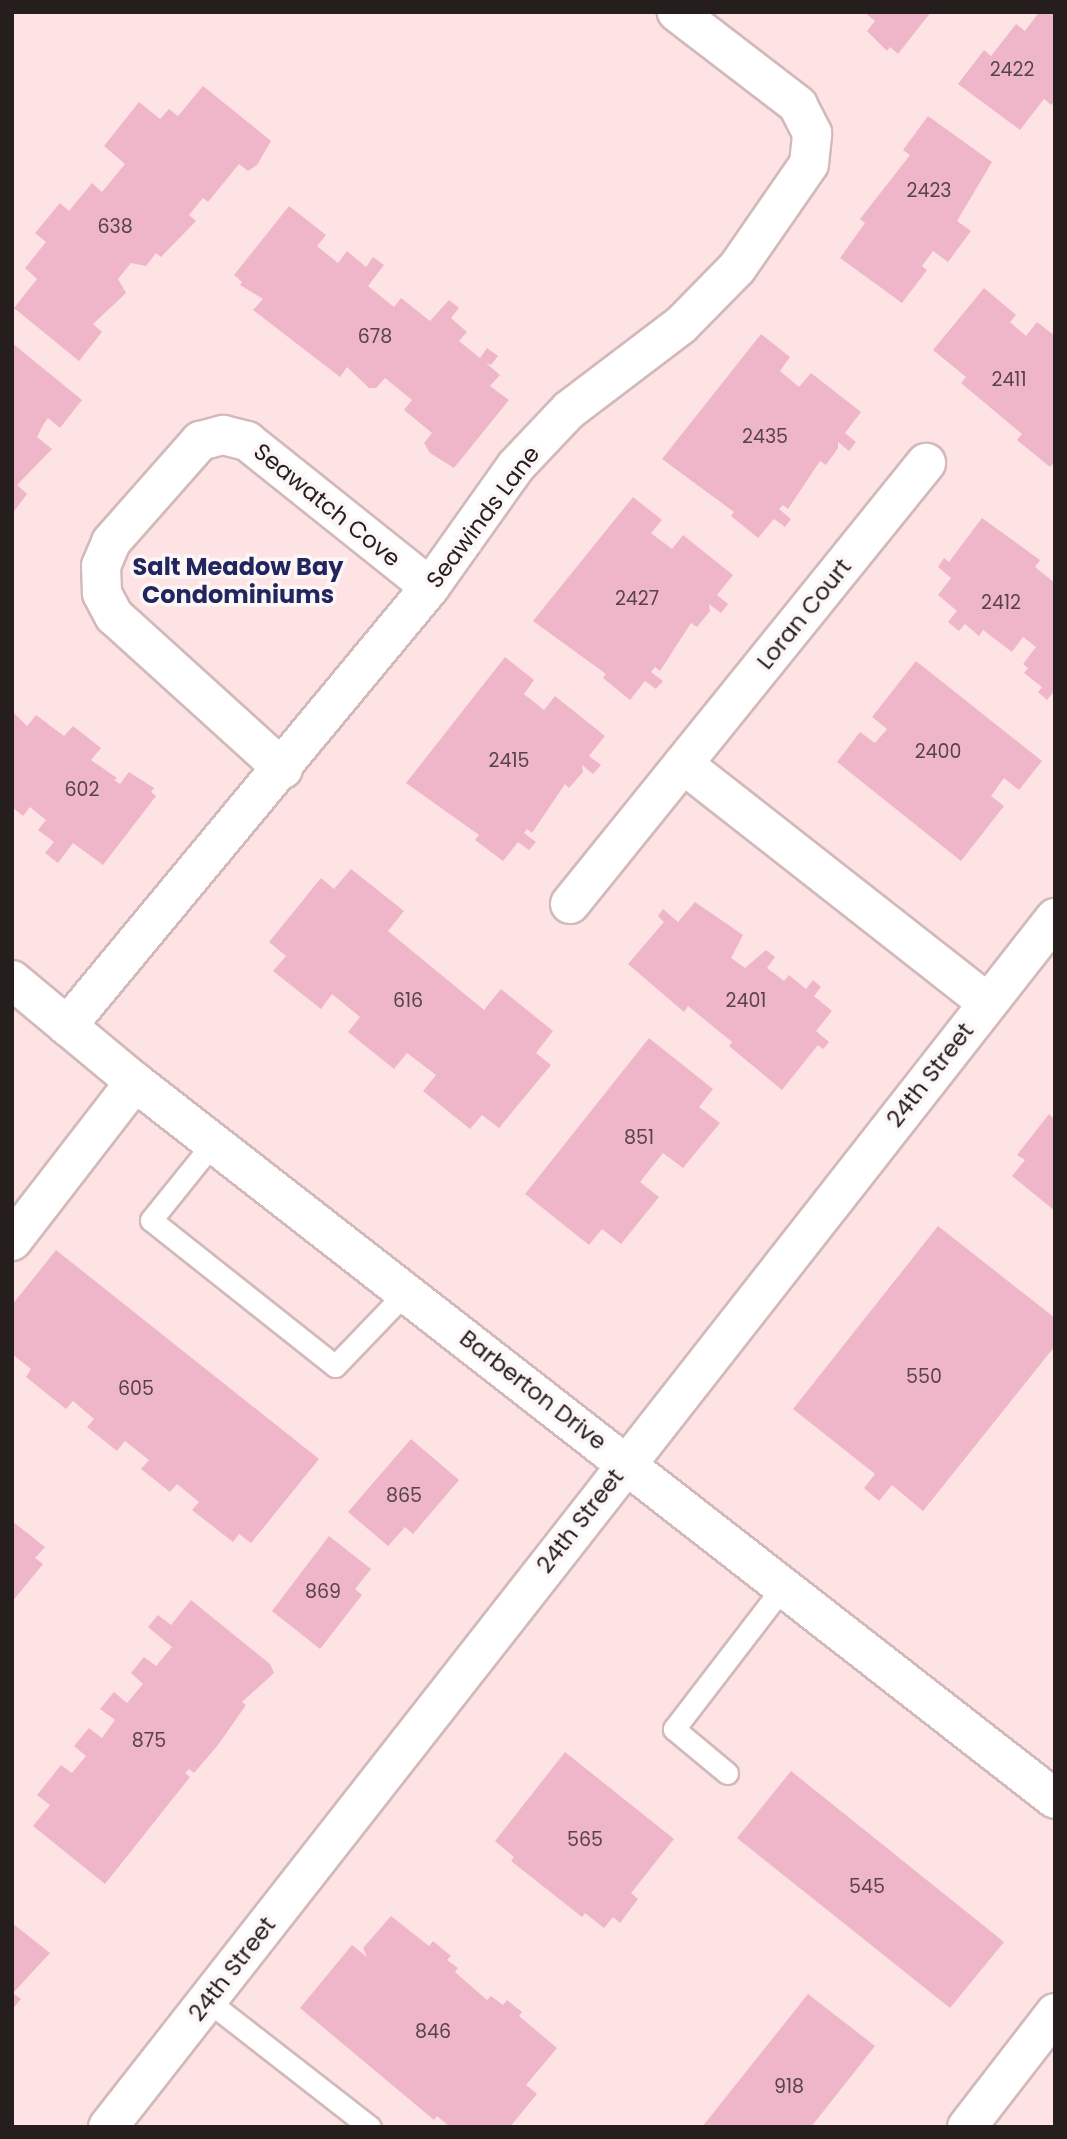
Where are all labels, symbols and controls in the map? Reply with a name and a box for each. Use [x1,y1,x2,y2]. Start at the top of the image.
house number: 2422 [990,59,1034,81]
house number: 2423 [907,180,951,202]
house number: 638 [97,216,133,238]
house number: 678 [358,326,392,348]
house number: 2411 [991,369,1027,391]
house number: 2435 [742,426,788,448]
street label: Seawatch Cove [248,437,406,573]
street label: Seawinds Lane [421,441,545,593]
district label: Salt Meadow Bay Condominiums [133,553,343,609]
street label: Loran Court [751,553,857,675]
house number: 2427 [615,588,659,610]
house number: 2412 [981,592,1021,614]
house number: 2400 [915,741,961,763]
house number: 2415 [489,750,529,772]
house number: 602 [65,779,99,801]
house number: 616 [393,990,423,1012]
house number: 2401 [726,990,766,1012]
street label: 24th Street [881,1018,979,1132]
house number: 851 [624,1127,654,1149]
street label: Barberton Drive [454,1324,612,1456]
house number: 550 [906,1366,942,1388]
house number: 605 [118,1378,154,1400]
street label: 24th Street [531,1464,629,1578]
house number: 865 [386,1485,422,1507]
house number: 869 [305,1581,341,1603]
house number: 875 [132,1730,166,1752]
house number: 565 [567,1829,603,1851]
house number: 545 [849,1876,885,1898]
street label: 24th Street [183,1912,281,2026]
house number: 846 [415,2021,451,2043]
house number: 918 [774,2076,804,2098]

